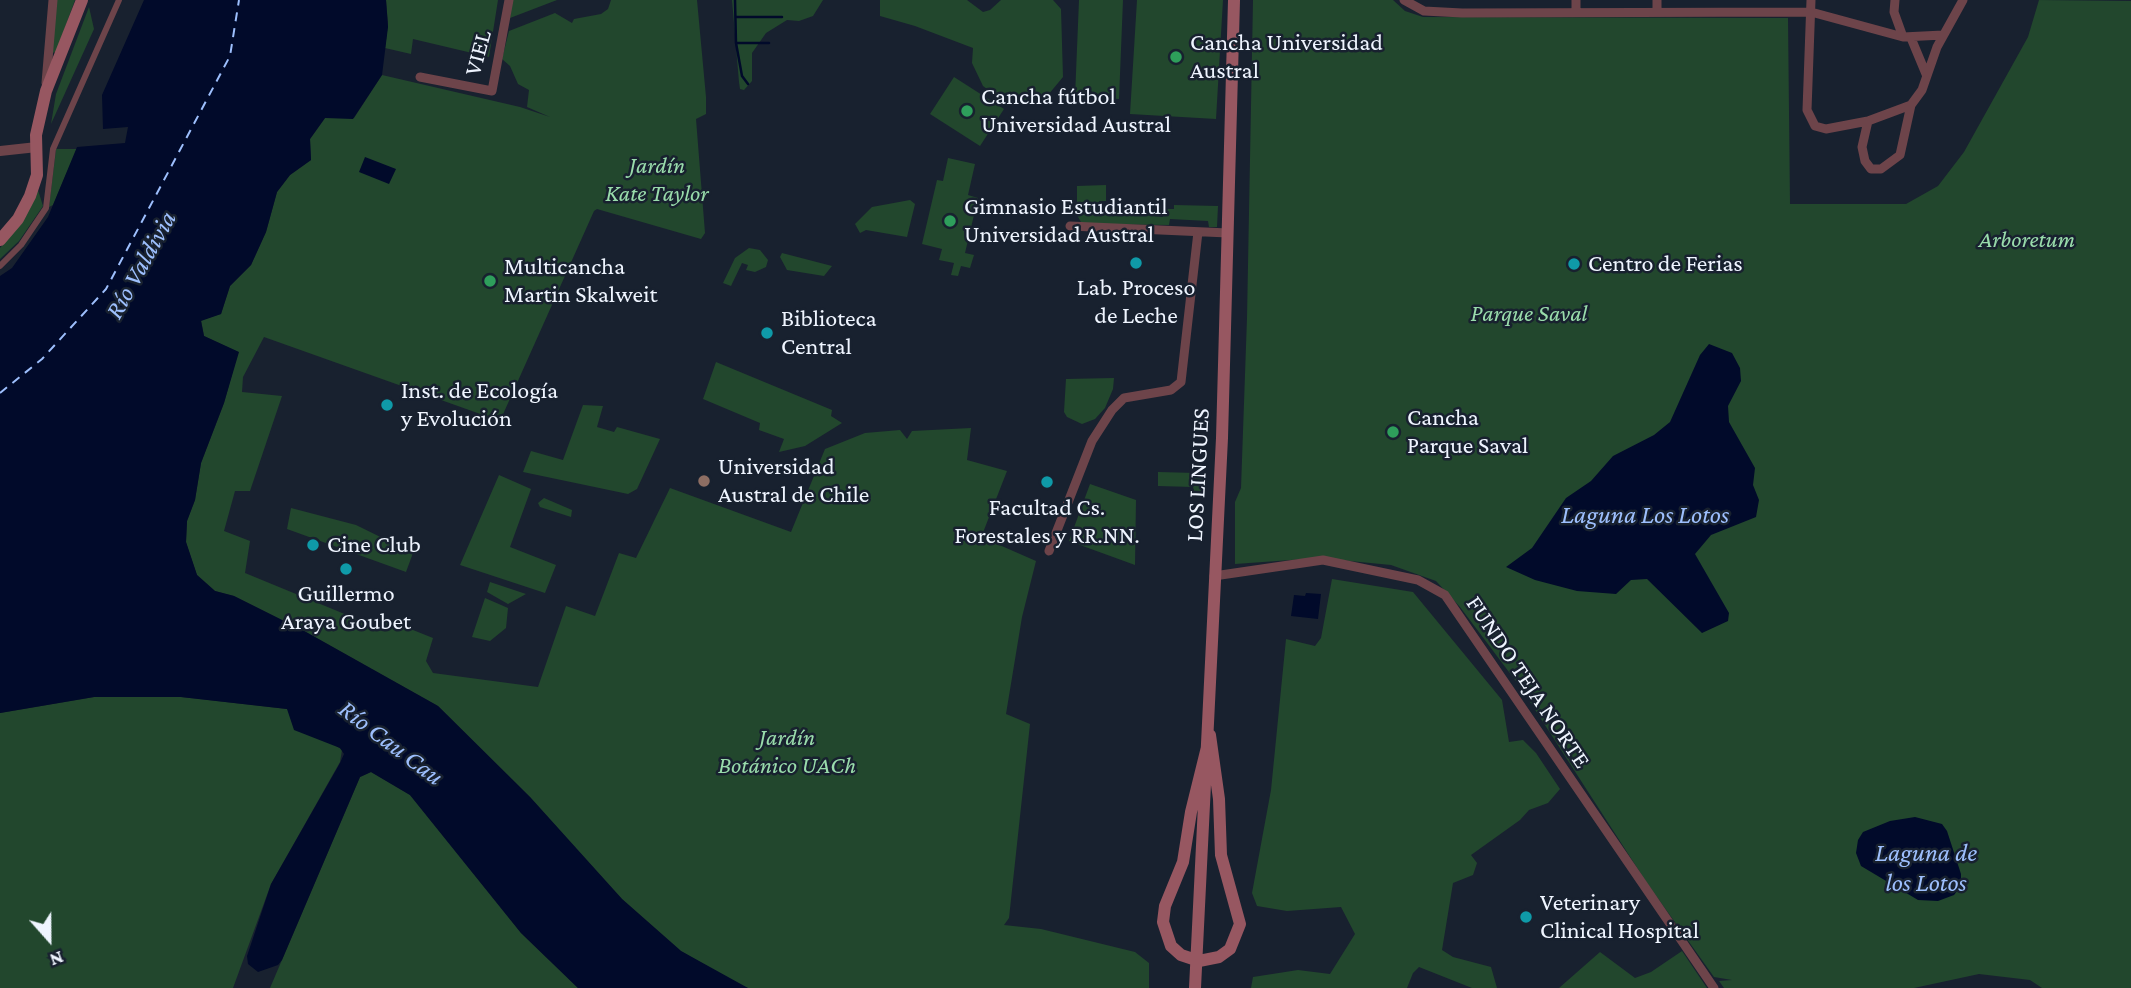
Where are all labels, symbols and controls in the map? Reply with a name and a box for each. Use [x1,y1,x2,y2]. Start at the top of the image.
street label: VIEL [458,27,498,79]
place label: Cancha Universidad Austral [1190,29,1383,85]
marker: Cancha Universidad Austral [1168,49,1184,65]
place label: Cancha fútbol Universidad Austral [981,83,1171,139]
marker: Cancha fútbol Universidad Austral [959,103,975,119]
park label: Jardín Kate Taylor [605,152,709,208]
place label: Gimnasio Estudiantil Universidad Austral [964,193,1167,249]
water label: Río Valdivia [99,206,183,324]
marker: Gimnasio Estudiantil Universidad Austral [942,213,958,229]
park label: Arboretum [1979,226,2075,254]
place label: Centro de Ferias [1588,250,1743,278]
place label: Multicancha Martin Skalweit [504,253,657,309]
marker: Lab. Proceso de Leche [1128,255,1144,271]
marker: Centro de Ferias [1566,256,1582,272]
marker: Multicancha Martin Skalweit [482,273,498,289]
place label: Lab. Proceso de Leche [1077,274,1195,330]
park label: Parque Saval [1471,300,1587,328]
place label: Biblioteca Central [781,305,877,361]
marker: Biblioteca Central [759,325,775,341]
place label: Inst. de Ecología y Evolución [401,377,558,433]
marker: Inst. de Ecología y Evolución [379,397,395,413]
place label: Cancha Parque Saval [1407,404,1528,460]
street label: LOS LINGUES [1180,407,1216,543]
marker: Cancha Parque Saval [1385,424,1401,440]
place label: Universidad Austral de Chile [718,453,869,509]
marker: Universidad Austral de Chile [696,473,712,489]
marker: Facultad Cs. Forestales y RR.NN. [1039,474,1055,490]
place label: Facultad Cs. Forestales y RR.NN. [954,494,1140,550]
water label: Laguna Los Lotos [1561,499,1729,531]
place label: Cine Club [327,531,421,559]
marker: Cine Club [305,537,321,553]
marker: Guillermo Araya Goubet [338,561,354,577]
place label: Guillermo Araya Goubet [281,580,411,636]
street label: FUNDO TEJA NORTE [1460,590,1596,774]
water label: Río Cau Cau [332,694,450,792]
park label: Jardín Botánico UACh [718,724,856,780]
water label: Laguna de los Lotos [1875,837,1977,898]
place label: Veterinary Clinical Hospital [1540,889,1699,945]
north arrow [14,904,84,974]
marker: Veterinary Clinical Hospital [1518,909,1534,925]
text: N [47,947,67,971]

